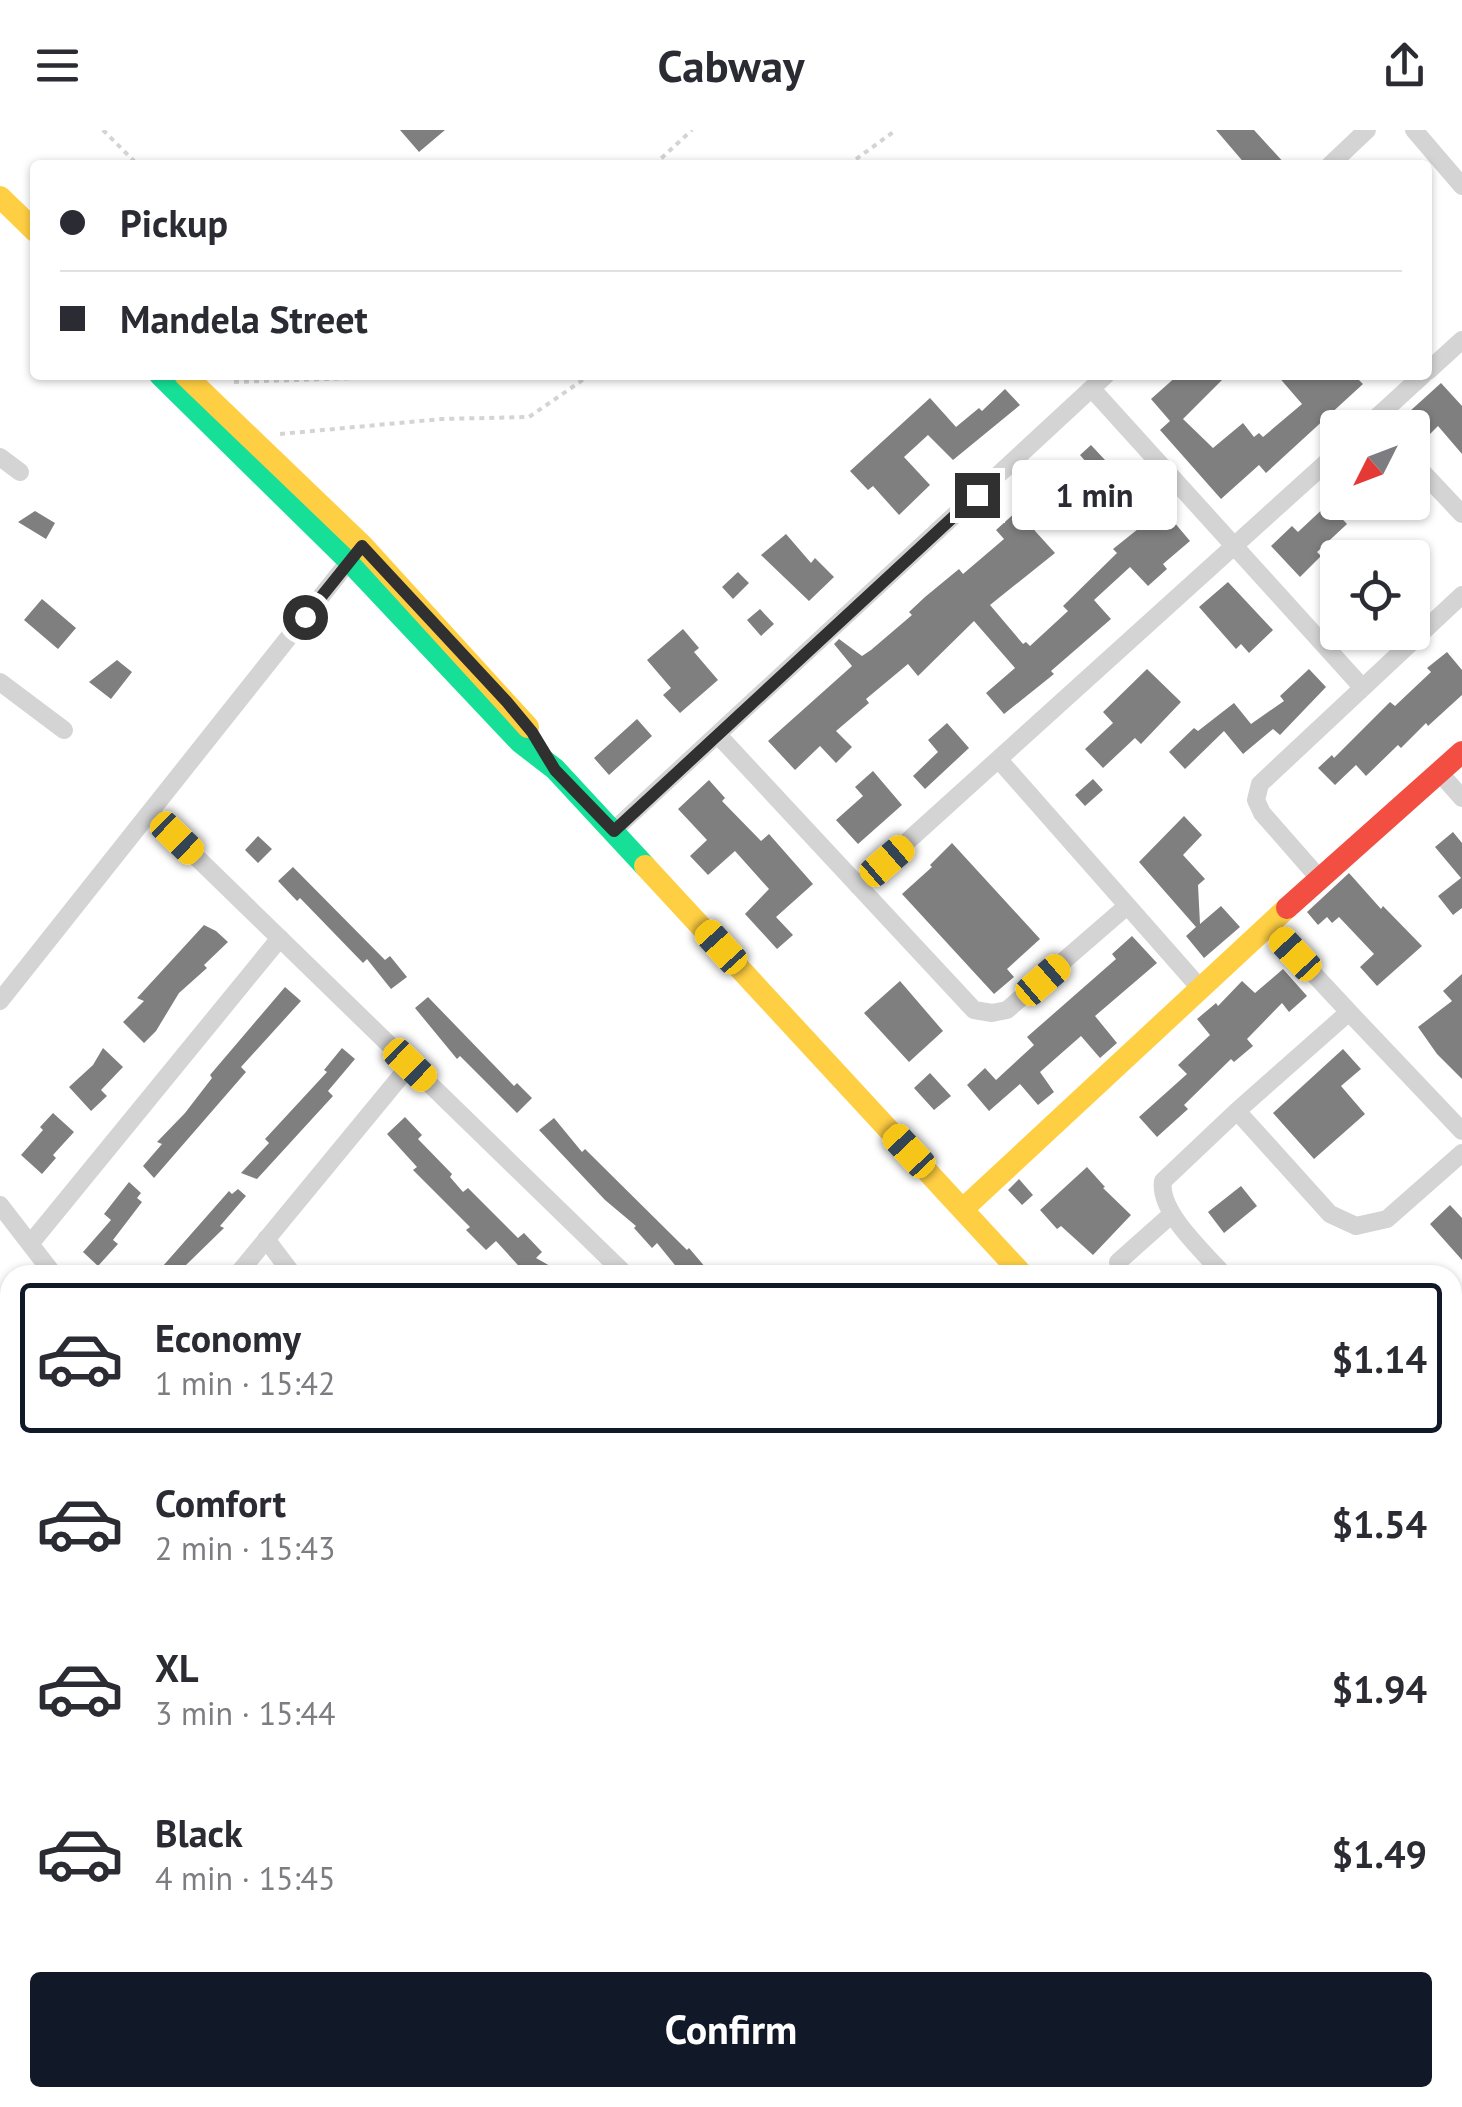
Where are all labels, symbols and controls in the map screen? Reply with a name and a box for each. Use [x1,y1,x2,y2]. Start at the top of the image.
text: Cabway [658,36,804,94]
icon: menu [30,38,85,93]
icon: share [1377,38,1432,93]
text: Pickup [120,198,228,247]
text: Mandela Street [120,294,368,343]
north arrow [1320,410,1430,520]
map controls [1320,410,1430,650]
callout: 1 min [1012,460,1177,530]
route end [955,473,1000,518]
text: 1 min [1055,474,1134,516]
button: locate [1320,540,1430,650]
route start [283,595,328,640]
car [145,806,209,870]
car [855,830,919,892]
car [690,915,752,979]
car [1264,922,1326,986]
car [1011,949,1075,1011]
car [378,1033,442,1097]
car [878,1119,940,1183]
icon: car [35,1313,125,1403]
text: Economy [155,1313,301,1362]
text: $1.14 [1331,1334,1427,1383]
text: 1 min · 15:42 [155,1362,335,1404]
icon: car [35,1478,125,1568]
text: Comfort [155,1478,286,1527]
text: $1.54 [1331,1499,1427,1548]
text: 2 min · 15:43 [155,1527,335,1569]
icon: car [35,1643,125,1733]
text: XL [155,1643,199,1692]
text: $1.94 [1331,1664,1427,1713]
text: 3 min · 15:44 [155,1692,335,1734]
icon: car [35,1808,125,1898]
text: Black [155,1808,243,1857]
text: $1.49 [1331,1829,1427,1878]
text: 4 min · 15:45 [155,1857,335,1899]
button: Confirm [30,1972,1432,2087]

